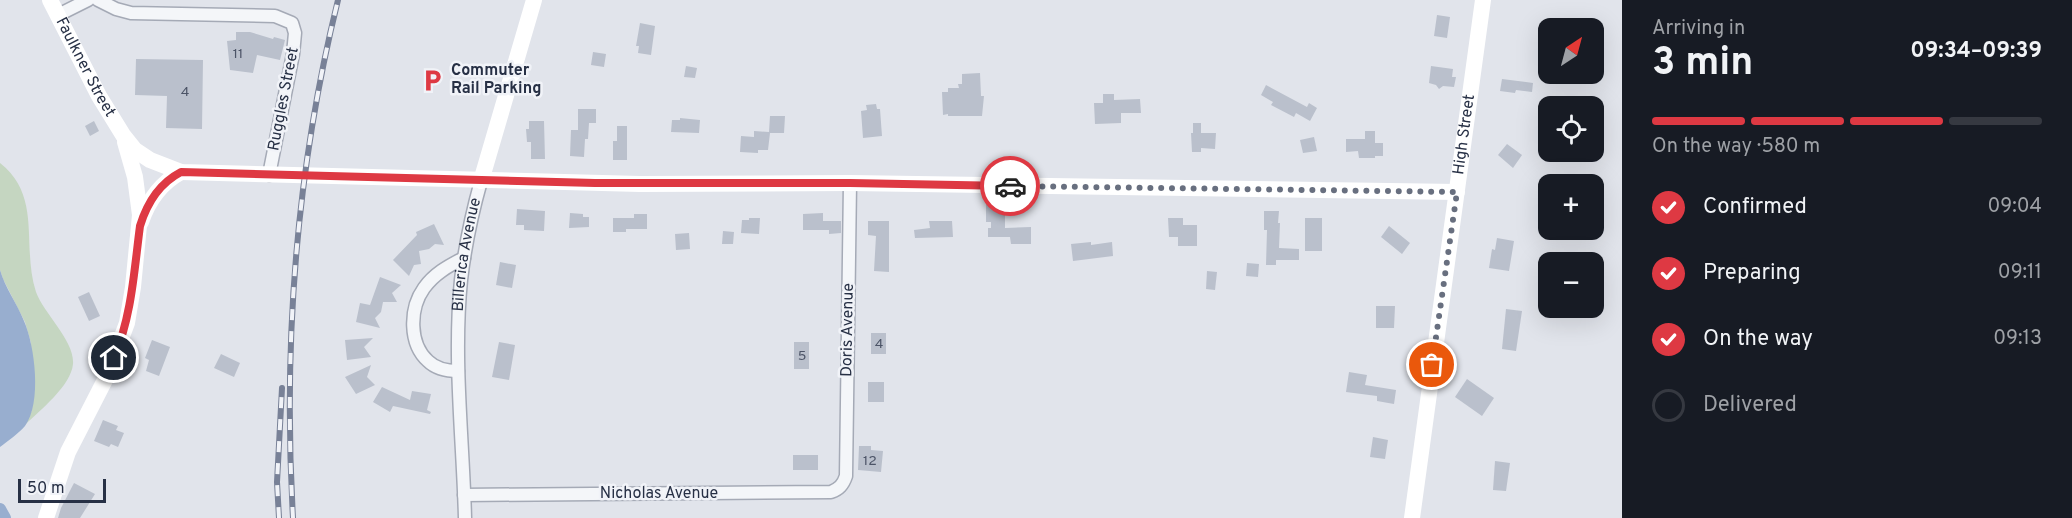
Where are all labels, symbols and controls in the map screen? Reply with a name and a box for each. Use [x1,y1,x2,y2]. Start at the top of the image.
street label: Faulkner Street [51,14,120,121]
text: Arriving in [1652,16,1745,42]
north arrow [1538,18,1604,84]
map controls [1538,18,1604,318]
text: 09:34–09:39 [1910,38,2042,65]
text: 3 min [1652,40,1753,89]
street label: Ruggles Street [264,45,304,153]
house number: 11 [233,46,243,63]
place label: Commuter Rail Parking [451,61,541,99]
parking icon: Commuter Rail Parking [420,67,446,93]
house number: 4 [181,84,189,101]
street label: High Street [1449,93,1480,176]
button: locate [1538,96,1604,162]
text: On the way · 580 m [1652,134,1820,160]
courier [980,156,1040,216]
icon: car [994,170,1027,203]
button: + [1538,174,1604,240]
icon: check [1652,191,1685,224]
text: Confirmed [1703,194,1807,221]
text: 09:04 [1987,194,2042,220]
street label: Billerica Avenue [449,196,486,312]
button: − [1538,252,1604,318]
icon: check [1652,257,1685,290]
text: Preparing [1703,260,1801,287]
text: 09:11 [1998,260,2042,286]
street label: Doris Avenue [837,283,859,377]
icon: check [1652,323,1685,356]
text: On the way [1703,326,1813,353]
text: 09:13 [1993,326,2042,352]
pin [88,332,139,383]
house number: 4 [875,336,883,353]
pin [1406,339,1457,390]
icon: home [97,341,130,374]
house number: 5 [798,348,806,365]
icon: bag [1415,348,1448,381]
text: Delivered [1703,392,1797,419]
house number: 12 [863,453,877,470]
scale bar [18,476,106,504]
text: 50 m [27,479,65,499]
street label: Nicholas Avenue [600,484,718,504]

